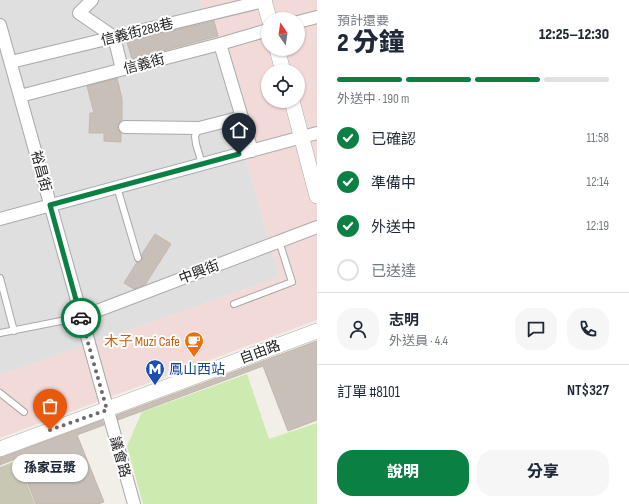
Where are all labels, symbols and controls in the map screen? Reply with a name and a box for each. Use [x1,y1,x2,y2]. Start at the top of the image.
north arrow [261,12,305,56]
map controls [261,12,305,108]
text: 預計還要 [337,13,389,29]
street label: 信義街288巷 [99,15,175,49]
text: 12:25–12:30 [539,25,609,44]
text: 2 分鐘 [337,28,405,59]
street label: 信義街 [122,50,166,78]
button: locate [261,64,305,108]
text: 外送中 · 190 m [337,91,409,107]
pin [222,113,256,154]
icon: home [228,119,250,141]
icon: check [337,127,359,149]
text: 已確認 [371,130,416,149]
text: 11:58 [587,130,609,146]
street label: 裕昌街 [27,149,55,193]
icon: check [337,171,359,193]
text: 準備中 [371,174,416,193]
text: 12:14 [587,174,609,190]
icon: check [337,215,359,237]
text: 外送中 [371,218,416,237]
text: 12:19 [586,218,609,234]
street label: 中興街 [176,257,222,287]
text: 已送達 [371,262,416,281]
courier [61,298,101,338]
icon: car [70,307,92,329]
button: person [337,308,379,350]
button: chat [515,308,557,350]
button: phone [567,308,609,350]
text: 志明 [389,311,419,330]
cafe icon: 木子 Muzi Cafe [183,330,205,358]
place label: 木子 Muzi Cafe [104,333,180,350]
text: 外送員 · 4.4 [389,333,448,349]
street label: 自由路 [237,337,283,367]
metro station icon: 鳳山西站 [144,358,166,386]
place label: 鳳山西站 [169,361,225,378]
text: NT$327 [567,381,609,400]
text: 訂單 #8101 [337,383,400,402]
pin [33,389,67,430]
icon: bag [39,395,61,417]
street label: 議會路 [106,434,134,480]
button: 說明 [337,450,469,496]
button: 分享 [477,450,609,496]
callout: 孫家豆漿 [12,454,88,482]
text: 孫家豆漿 [24,460,76,476]

